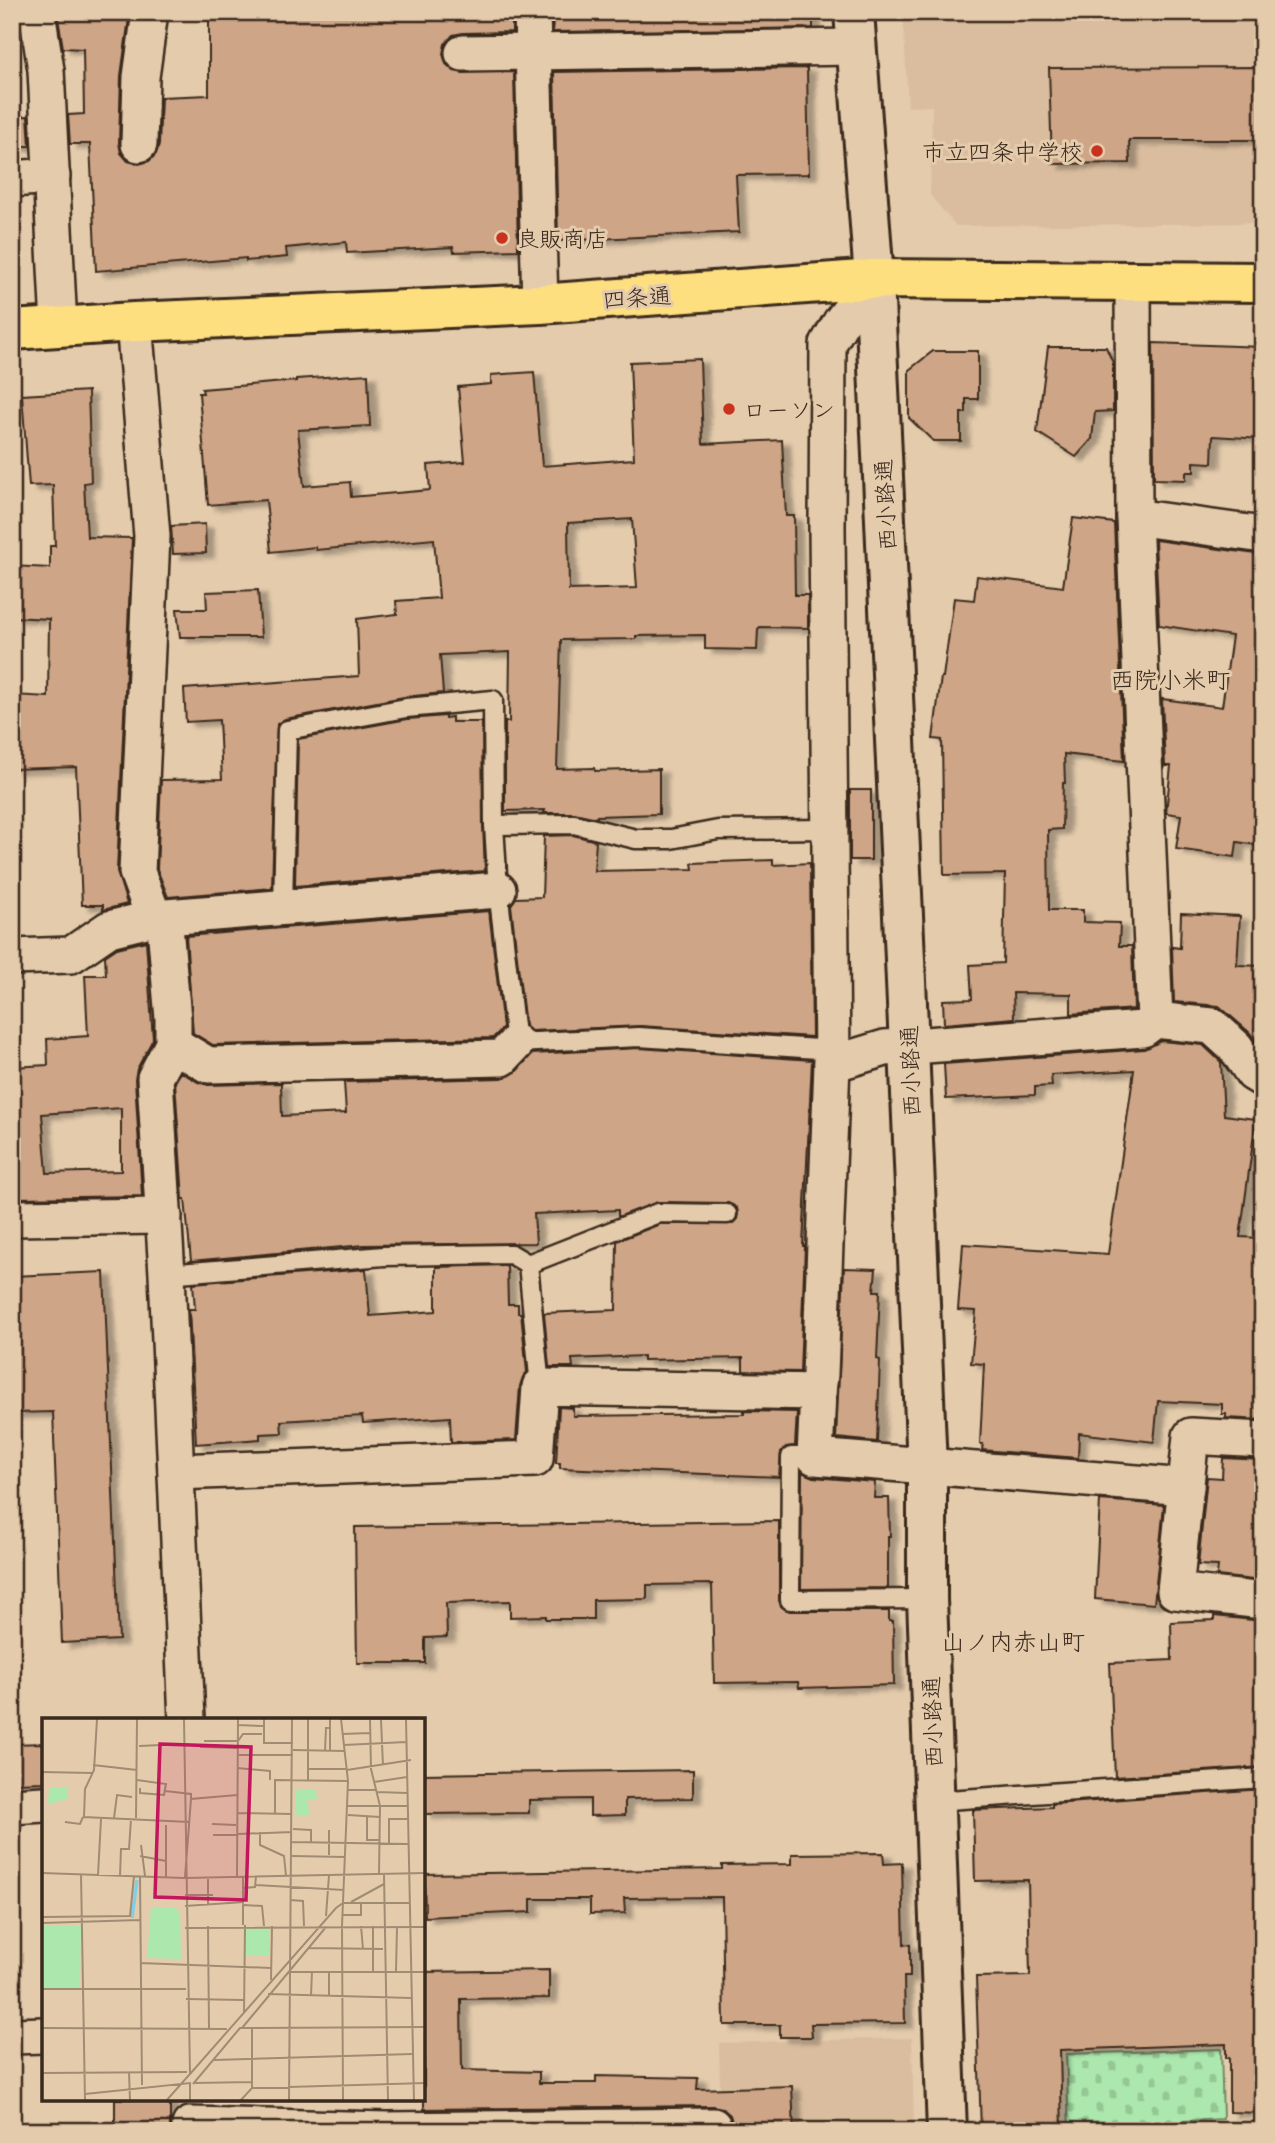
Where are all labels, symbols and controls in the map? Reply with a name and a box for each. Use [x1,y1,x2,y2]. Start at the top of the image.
place label: 市立四条中学校 [922,137,1083,166]
marker: 市立四条中学校 [1089,143,1105,159]
place label: 良販商店 [516,224,608,253]
marker: 良販商店 [494,230,510,246]
street label: 四条通 [602,280,672,314]
place label: ローソン [743,395,835,424]
marker: ローソン [721,401,737,417]
street label: 西小路通 [868,458,902,552]
district label: 西院小米町 [1110,664,1230,694]
street label: 西小路通 [894,1025,926,1117]
district label: 山ノ内赤山町 [941,1626,1085,1656]
street label: 西小路通 [916,1676,948,1768]
inset map [42,1718,425,2101]

